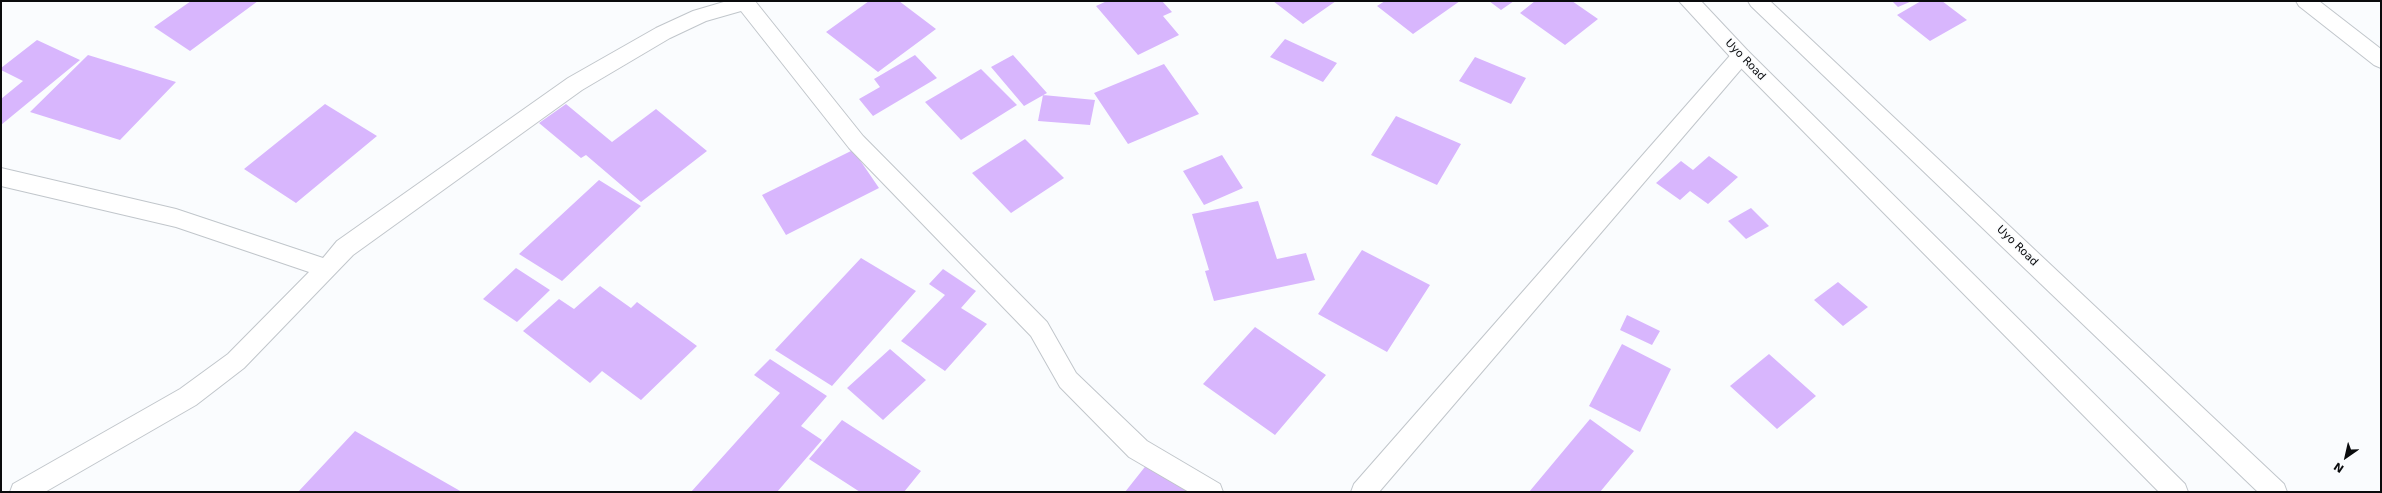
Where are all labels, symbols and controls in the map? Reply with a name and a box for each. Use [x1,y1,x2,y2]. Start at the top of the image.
street label: Uyo Road [1722,37,1768,83]
street label: Uyo Road [1994,223,2040,269]
north arrow [2326,437,2366,477]
text: N [2332,459,2346,475]

